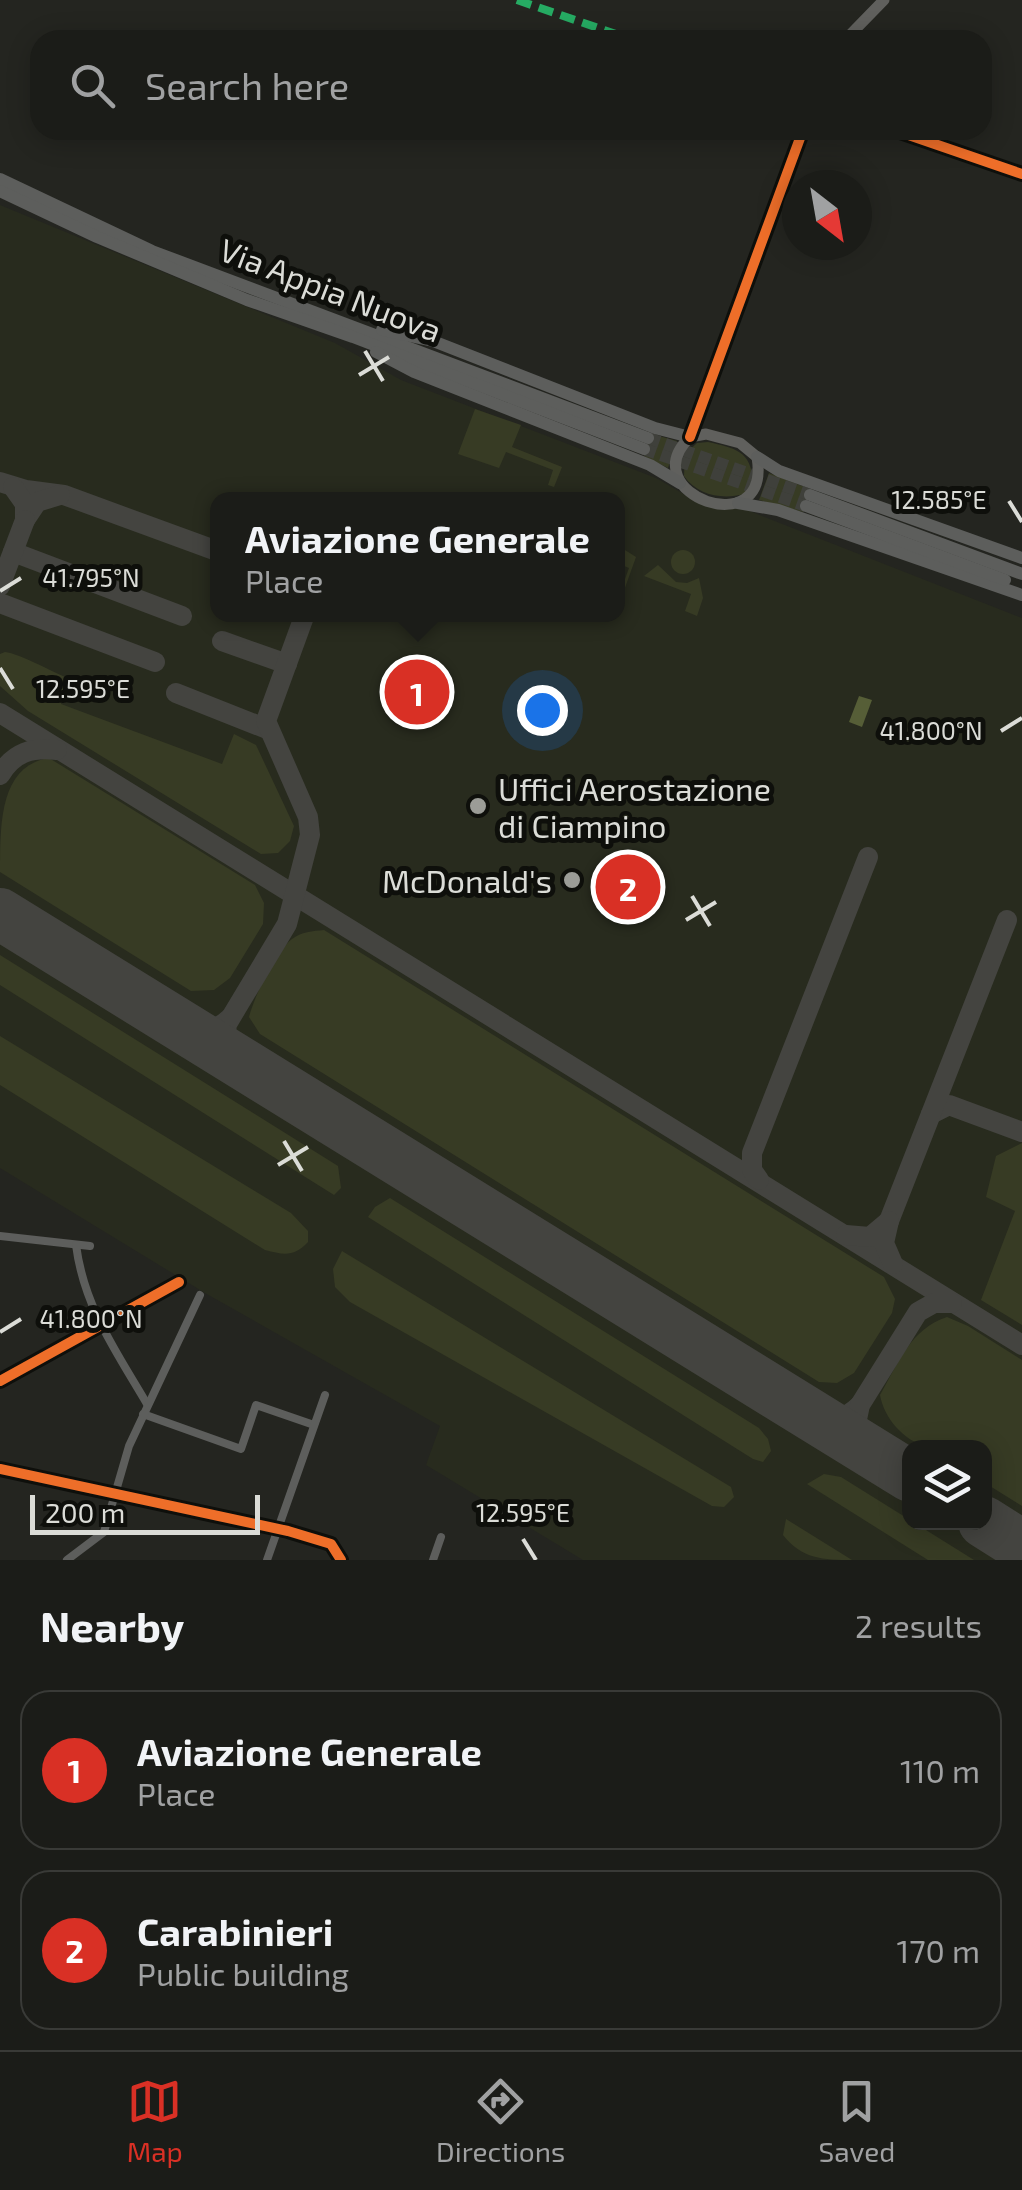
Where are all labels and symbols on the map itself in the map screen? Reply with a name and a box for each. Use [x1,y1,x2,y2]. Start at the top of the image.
north arrow [782,170,872,260]
street label: Via Appia Nuova [215,229,447,349]
text: 12.585°E [892,484,986,514]
text: 41.795°N [42,562,140,592]
pin: 1 [384,654,450,730]
text: 12.595°E [36,673,130,703]
your location [517,685,568,736]
text: 41.800°N [879,715,983,745]
place label: Uffici Aerostazione di Ciampino [498,769,771,844]
marker: Uffici Aerostazione di Ciampino [467,795,489,817]
pin: 2 [596,850,660,924]
place label: McDonald's [382,861,552,899]
marker: McDonald's [561,869,583,891]
text: 41.800°N [39,1303,143,1333]
scale bar [30,1490,260,1534]
text: 12.595°E [476,1497,570,1527]

